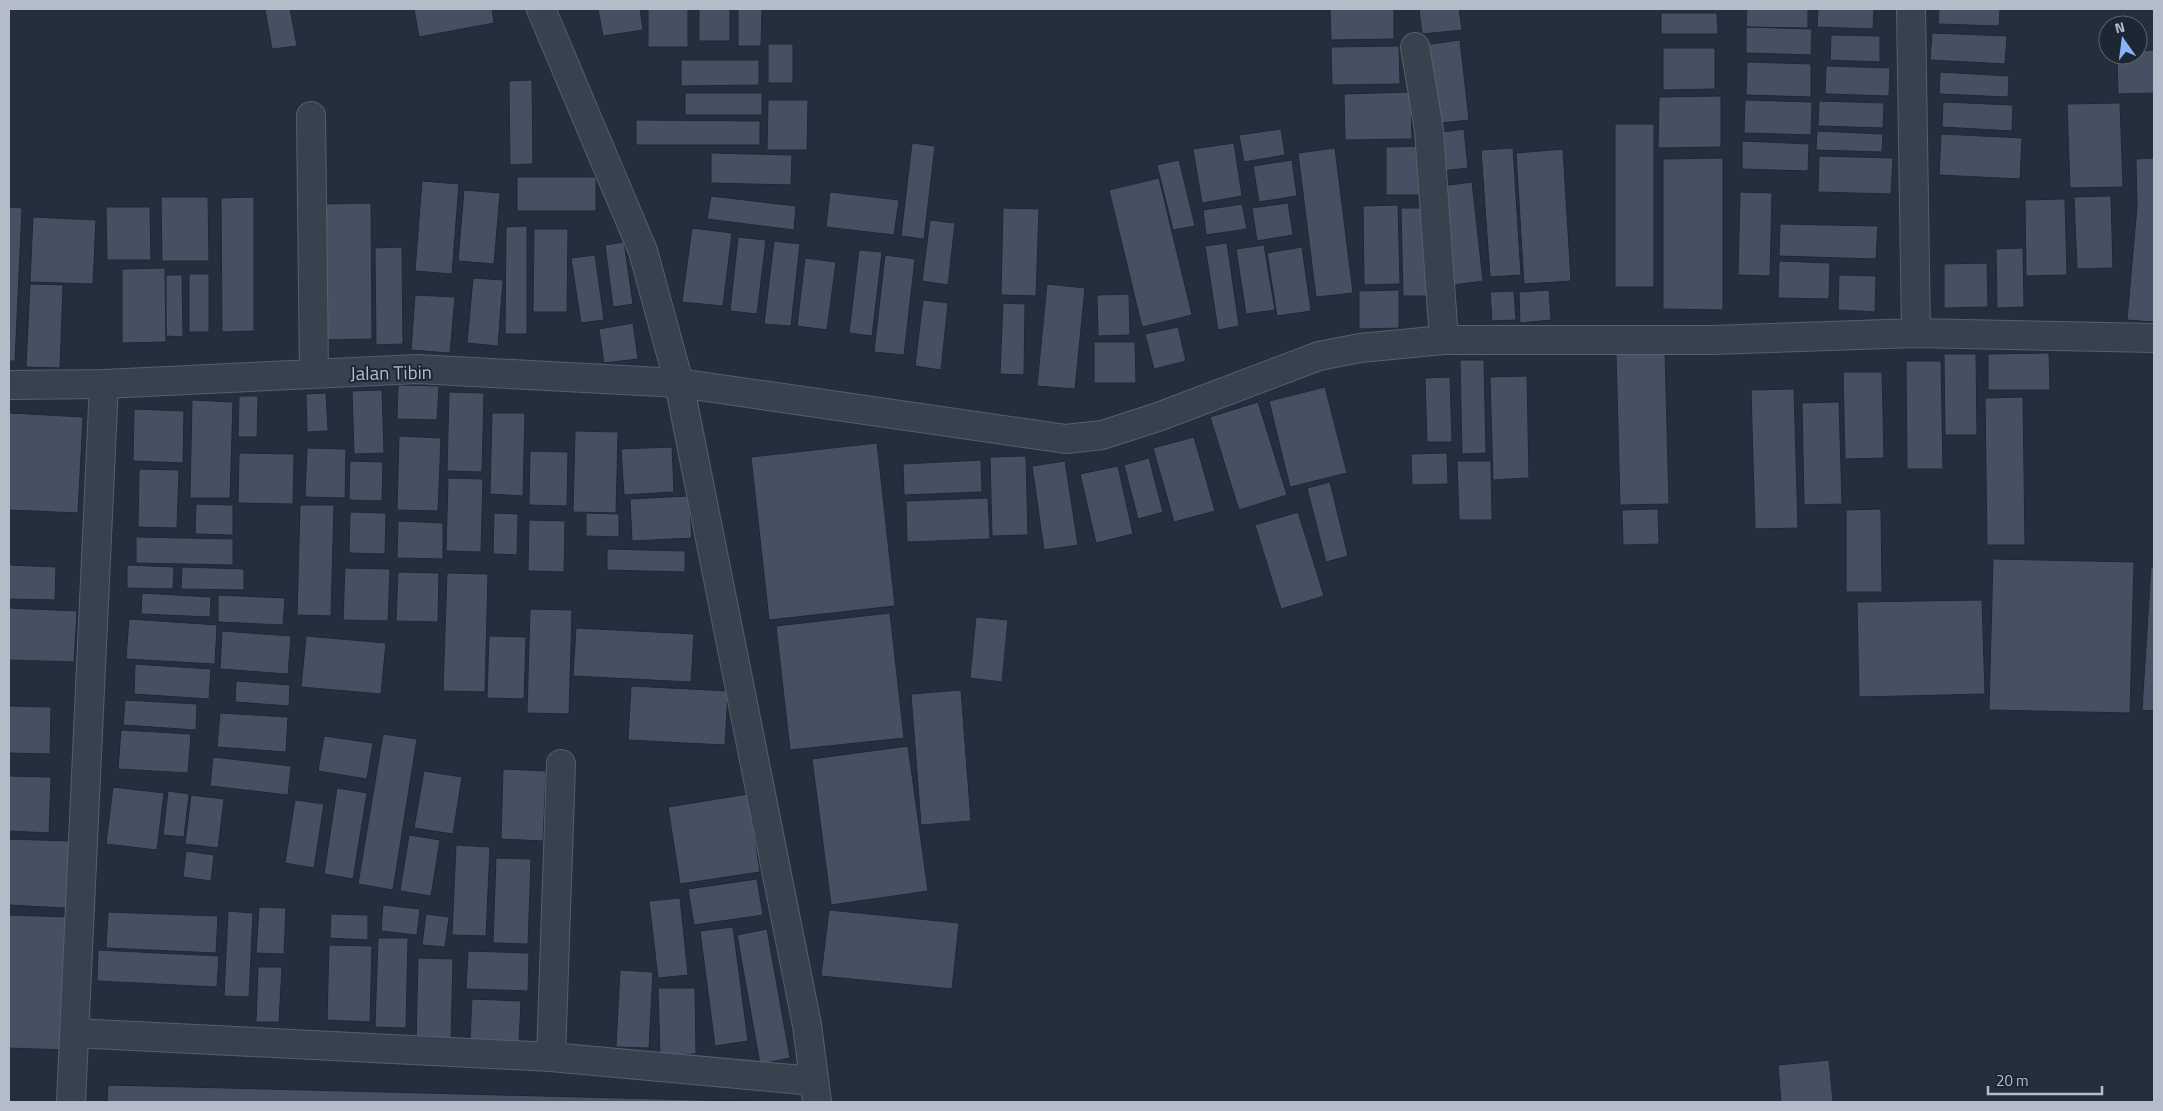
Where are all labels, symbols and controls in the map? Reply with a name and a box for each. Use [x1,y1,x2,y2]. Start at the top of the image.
north arrow [2098,15,2148,65]
text: N [2112,16,2127,38]
street label: Jalan Tibin [350,357,432,387]
scale bar [1988,1064,2102,1096]
text: 20 m [1996,1069,2029,1092]

